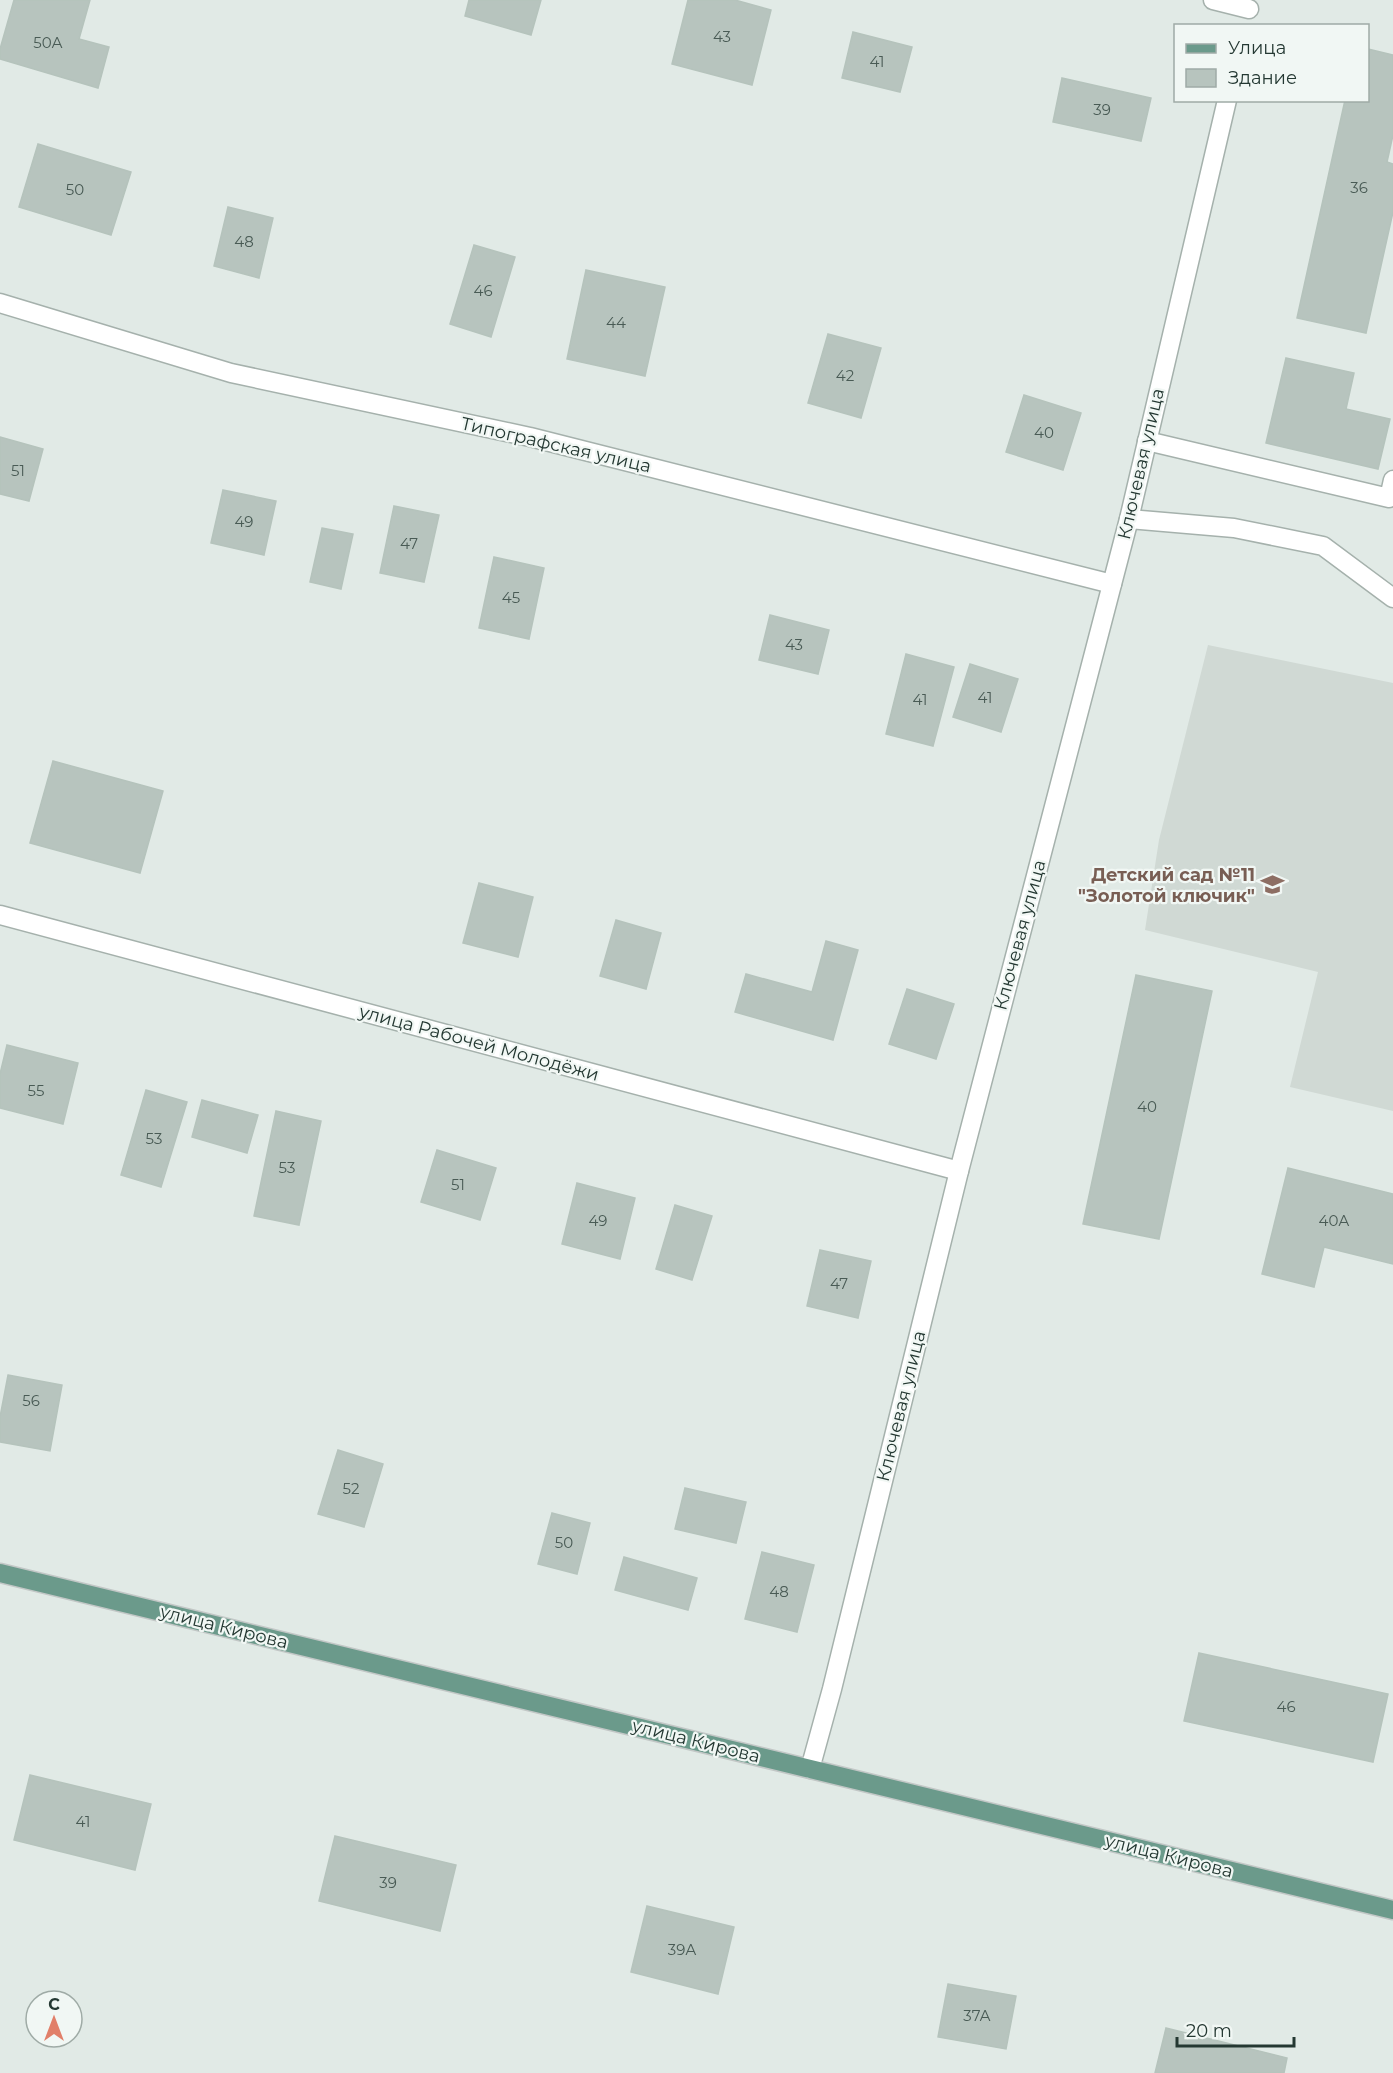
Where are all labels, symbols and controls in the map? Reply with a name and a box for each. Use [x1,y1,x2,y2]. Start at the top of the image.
legend [1174,24,1369,102]
house number: 43 [713,27,731,46]
house number: 50А [33,33,63,52]
text: Улица [1228,37,1286,59]
house number: 41 [870,52,884,71]
text: Здание [1228,67,1297,89]
house number: 39 [1093,100,1111,119]
house number: 36 [1350,178,1368,197]
house number: 50 [66,180,84,199]
house number: 48 [234,232,254,251]
house number: 46 [473,281,493,300]
house number: 44 [606,313,626,332]
house number: 42 [836,366,854,385]
street label: Ключевая улица [1113,386,1169,542]
street label: Типографская улица [459,412,653,478]
house number: 40 [1034,423,1054,442]
house number: 51 [11,461,25,480]
house number: 49 [235,512,253,531]
house number: 47 [400,534,418,553]
house number: 45 [502,588,520,607]
house number: 43 [785,635,803,654]
house number: 41 [978,688,992,707]
house number: 41 [913,690,927,709]
street label: Ключевая улица [989,858,1051,1012]
place label: Детский сад №11 "Золотой ключик" [1078,864,1255,907]
school or university icon: Детский сад №11 "Золотой ключик" [1260,872,1286,898]
street label: улица Рабочей Молодёжи [356,1000,601,1086]
house number: 55 [28,1081,44,1100]
house number: 40 [1137,1097,1157,1116]
house number: 53 [146,1129,162,1148]
house number: 53 [279,1158,295,1177]
house number: 51 [451,1175,465,1194]
house number: 49 [589,1211,607,1230]
house number: 40А [1319,1211,1349,1230]
house number: 47 [830,1274,848,1293]
street label: Ключевая улица [872,1328,930,1484]
house number: 56 [22,1391,40,1410]
house number: 52 [343,1479,359,1498]
house number: 50 [555,1533,573,1552]
house number: 48 [769,1582,789,1601]
street label: улица Кирова [157,1600,290,1654]
house number: 46 [1276,1697,1296,1716]
street label: улица Кирова [629,1714,762,1768]
house number: 41 [76,1812,90,1831]
street label: улица Кирова [1102,1829,1235,1883]
house number: 39 [379,1873,397,1892]
house number: 39А [668,1940,696,1959]
north arrow [24,1989,84,2049]
text: С [48,1995,60,2014]
house number: 37А [963,2006,991,2025]
scale bar [1177,2010,1294,2048]
text: 20 m [1186,2020,1232,2042]

